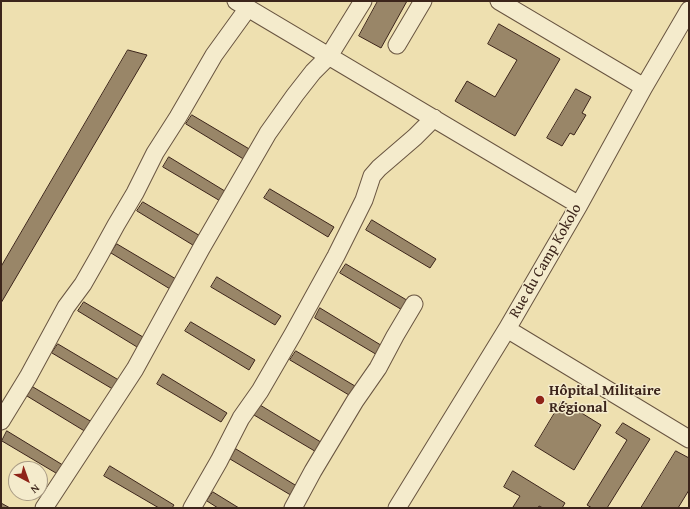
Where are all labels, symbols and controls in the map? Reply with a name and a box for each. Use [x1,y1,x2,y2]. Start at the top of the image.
street label: Rue du Camp Kokolo [506,201,586,321]
place label: Hôpital Militaire Régional [549,382,661,417]
marker: Hôpital Militaire Régional [534,394,546,406]
north arrow [8,461,48,501]
text: N [27,481,43,498]

